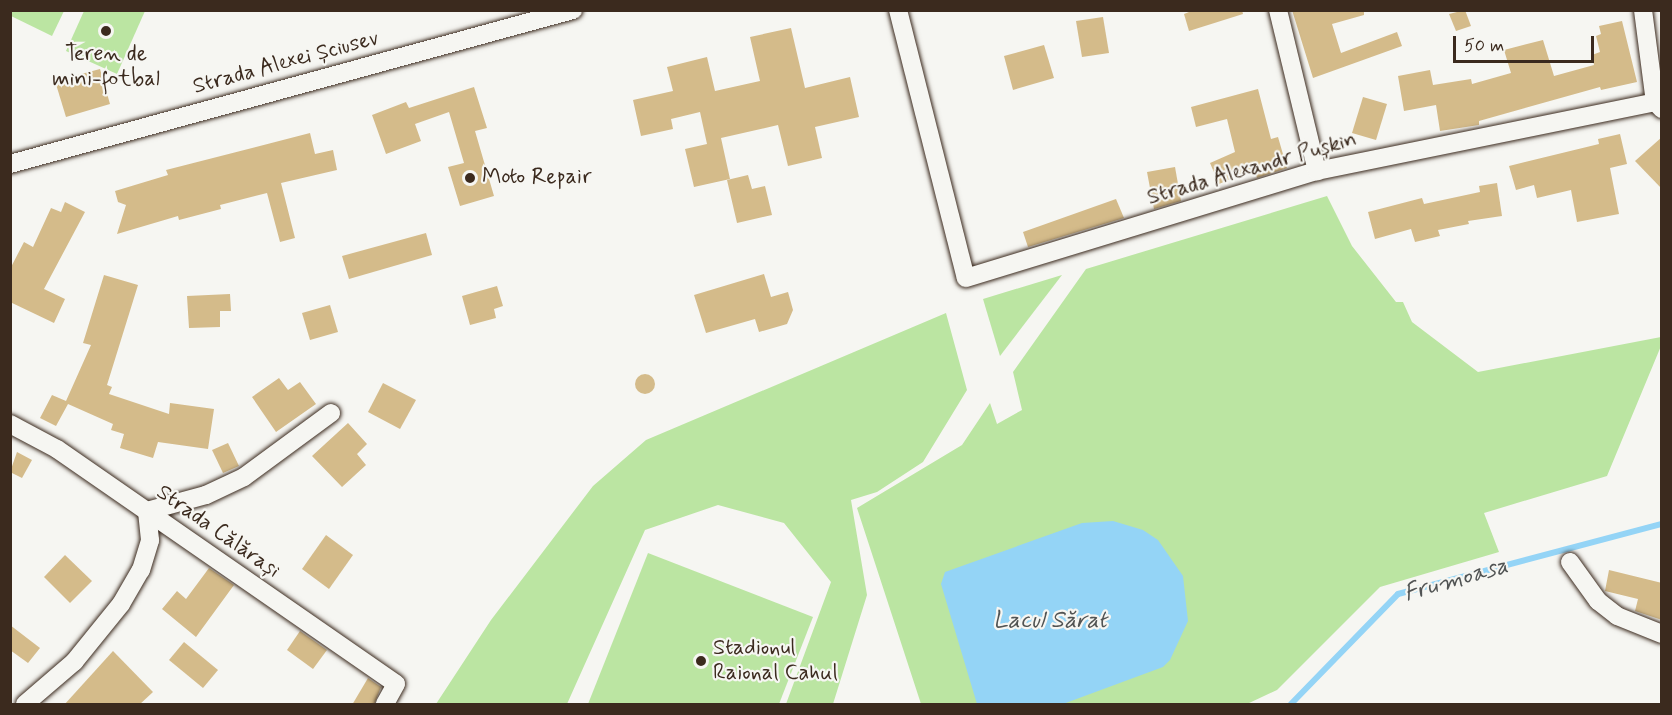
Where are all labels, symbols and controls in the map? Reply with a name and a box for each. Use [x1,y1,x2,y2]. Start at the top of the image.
marker: Teren de mini-fotbal [99,24,113,38]
scale bar [1456,24,1597,62]
street label: Strada Alexei Șciusev [190,26,382,100]
text: 50 m [1464,34,1504,58]
place label: Teren de mini-fotbal [52,41,160,92]
street label: Strada Alexandr Pușkin [1144,126,1360,212]
place label: Moto Repair [482,165,590,191]
marker: Moto Repair [463,171,477,185]
street label: Strada Călărași [150,479,286,585]
water label: Frumoasa [1401,551,1511,609]
water label: Lacul Sărat [993,607,1107,635]
place label: Stadionul Raional Cahul [713,635,835,686]
marker: Stadionul Raional Cahul [694,654,708,668]

